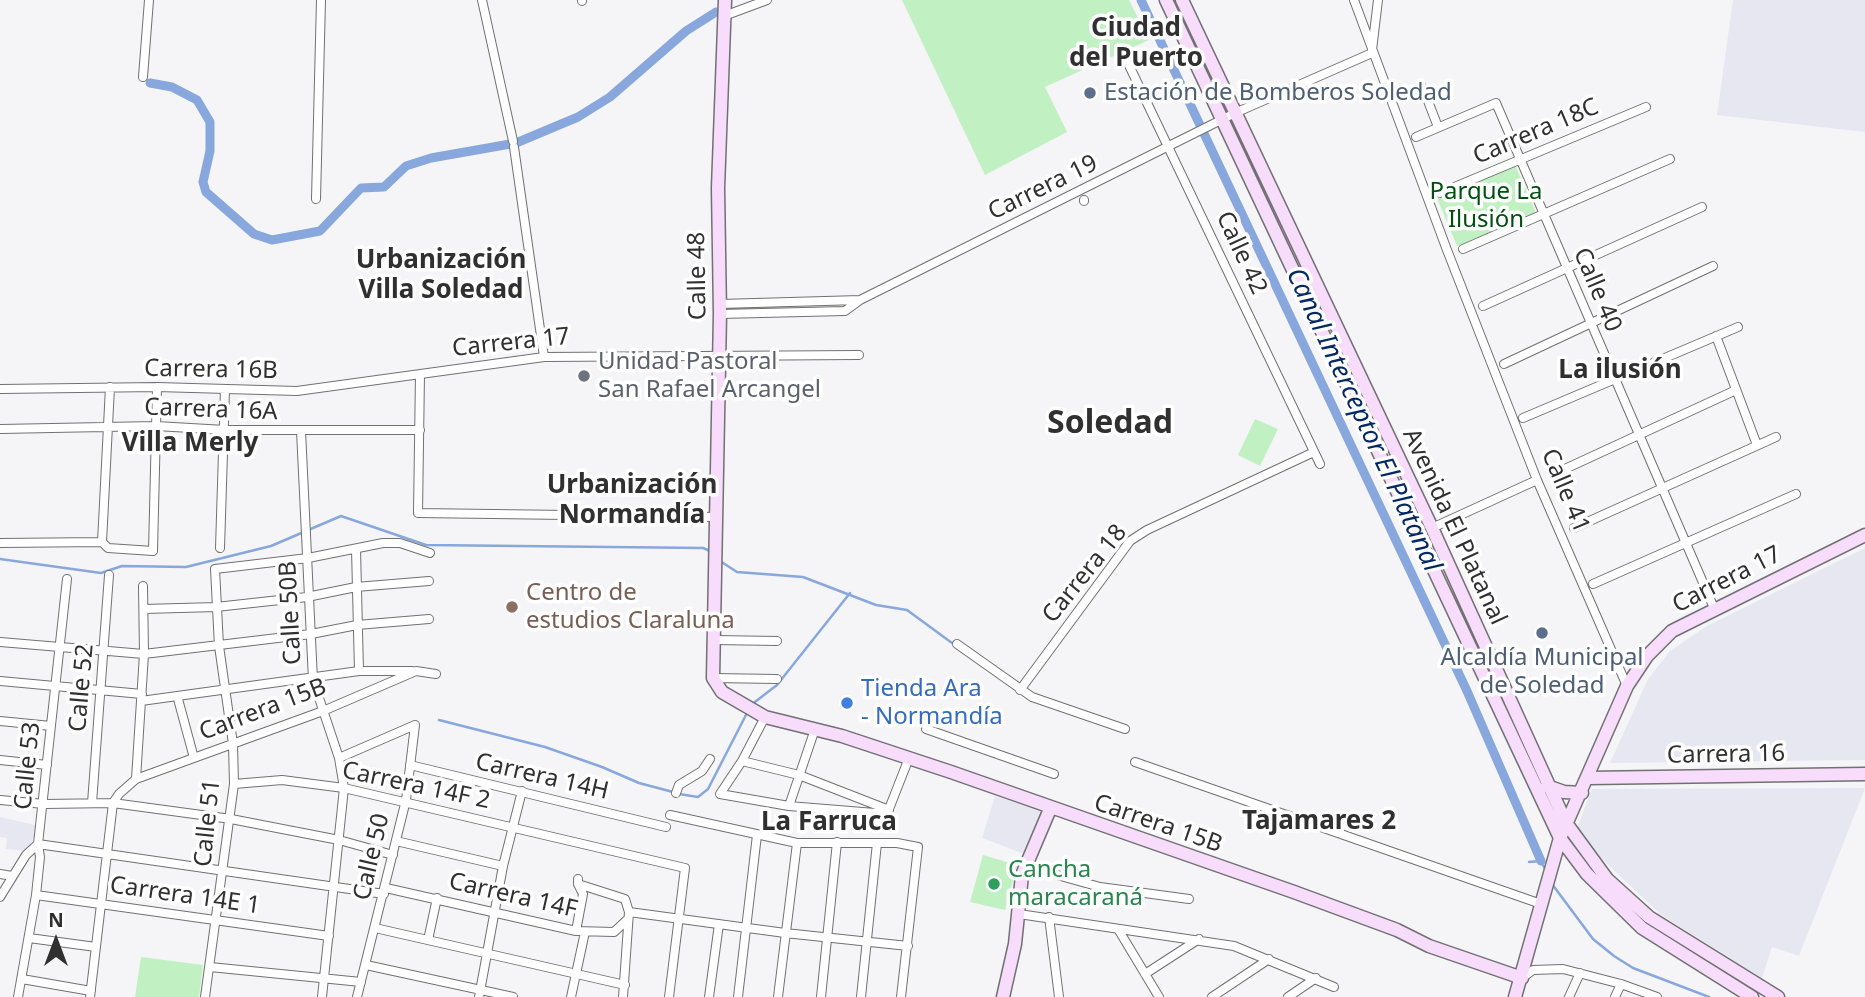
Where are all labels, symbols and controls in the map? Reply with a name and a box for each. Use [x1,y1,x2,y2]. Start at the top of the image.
district label: Ciudad del Puerto [1069,13,1203,74]
place label: Estación de Bomberos Soledad [1104,79,1452,107]
marker: Estación de Bomberos Soledad [1082,85,1098,101]
street label: Carrera 18C [1469,93,1603,171]
street label: Carrera 19 [984,149,1102,227]
park label: Parque La Ilusión [1430,178,1542,234]
street label: Calle 42 [1209,207,1273,299]
street label: Calle 48 [683,232,713,320]
street label: Calle 40 [1567,244,1627,336]
district label: Urbanización Villa Soledad [356,245,526,306]
water label: Canal Interceptor El Platanal [1279,263,1447,577]
street label: Carrera 17 [451,323,571,363]
place label: Unidad Pastoral San Rafael Arcangel [598,348,821,404]
street label: Carrera 16B [144,354,278,386]
district label: La ilusión [1558,355,1682,387]
marker: Unidad Pastoral San Rafael Arcangel [576,368,592,384]
street label: Carrera 16A [144,393,278,427]
district label: Soledad [1047,405,1173,443]
street label: Avenida El Platanal [1396,424,1512,630]
district label: Villa Merly [122,428,258,460]
street label: Calle 41 [1535,445,1595,537]
district label: Urbanización Normandía [547,470,717,532]
street label: Carrera 18 [1037,519,1133,629]
street label: Carrera 17 [1668,540,1786,620]
street label: Calle 50B [274,560,308,666]
place label: Centro de estudios Claraluna [526,579,735,635]
marker: Centro de estudios Claraluna [504,599,520,615]
marker: Alcaldía Municipal de Soledad [1534,625,1550,641]
street label: Calle 52 [64,643,100,733]
place label: Alcaldía Municipal de Soledad [1440,644,1644,700]
street label: Carrera 15B [195,673,331,747]
place label: Tienda Ara - Normandía [861,675,1003,731]
marker: Tienda Ara - Normandía [839,695,855,711]
street label: Calle 53 [9,721,47,811]
street label: Carrera 16 [1667,740,1785,770]
street label: Carrera 14H [473,748,611,806]
street label: Carrera 14F 2 [339,756,493,816]
street label: Calle 51 [189,778,227,868]
street label: Carrera 15B [1090,789,1226,859]
district label: Tajamares 2 [1242,806,1396,838]
district label: La Farruca [761,807,897,839]
street label: Calle 50 [348,811,396,903]
place label: Cancha maracaraná [1008,856,1143,912]
street label: Carrera 14F [446,867,580,925]
street label: Carrera 14E 1 [108,871,262,921]
marker: Cancha maracaraná [986,876,1002,892]
north arrow [21,906,91,976]
text: N [48,907,64,933]

